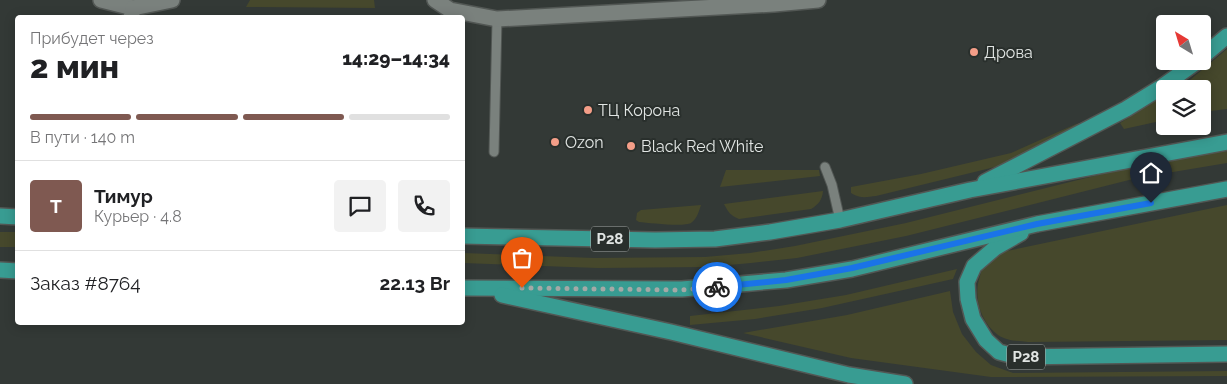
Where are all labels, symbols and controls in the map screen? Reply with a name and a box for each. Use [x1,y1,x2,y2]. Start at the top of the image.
north arrow [1156,15,1211,70]
map controls [1156,15,1211,135]
text: Прибудет через [30,29,154,48]
place label: Дрова [984,43,1033,62]
marker: Дрова [968,46,980,58]
text: 14:29–14:34 [342,47,450,69]
text: 2 мин [30,48,119,85]
button: layers [1156,80,1211,135]
place label: ТЦ Корона [598,101,680,120]
marker: ТЦ Корона [582,104,594,116]
text: В пути · 140 m [30,128,135,147]
place label: Ozon [565,133,604,152]
marker: Ozon [549,136,561,148]
place label: Black Red White [641,137,763,156]
marker: Black Red White [625,140,637,152]
pin [1130,152,1172,203]
icon: home [1137,159,1165,187]
button: chat [334,180,386,232]
button: phone [398,180,450,232]
text: Тимур [94,185,153,207]
text: Т [50,195,62,217]
text: Курьер · 4.8 [94,207,182,226]
road number: Р28 [591,226,629,252]
pin [501,237,543,288]
icon: bag [508,244,536,272]
courier [692,262,742,312]
text: Заказ #8764 [30,272,141,294]
text: 22.13 Br [379,272,450,294]
icon: bike [703,273,731,301]
road number: Р28 [1007,344,1045,370]

